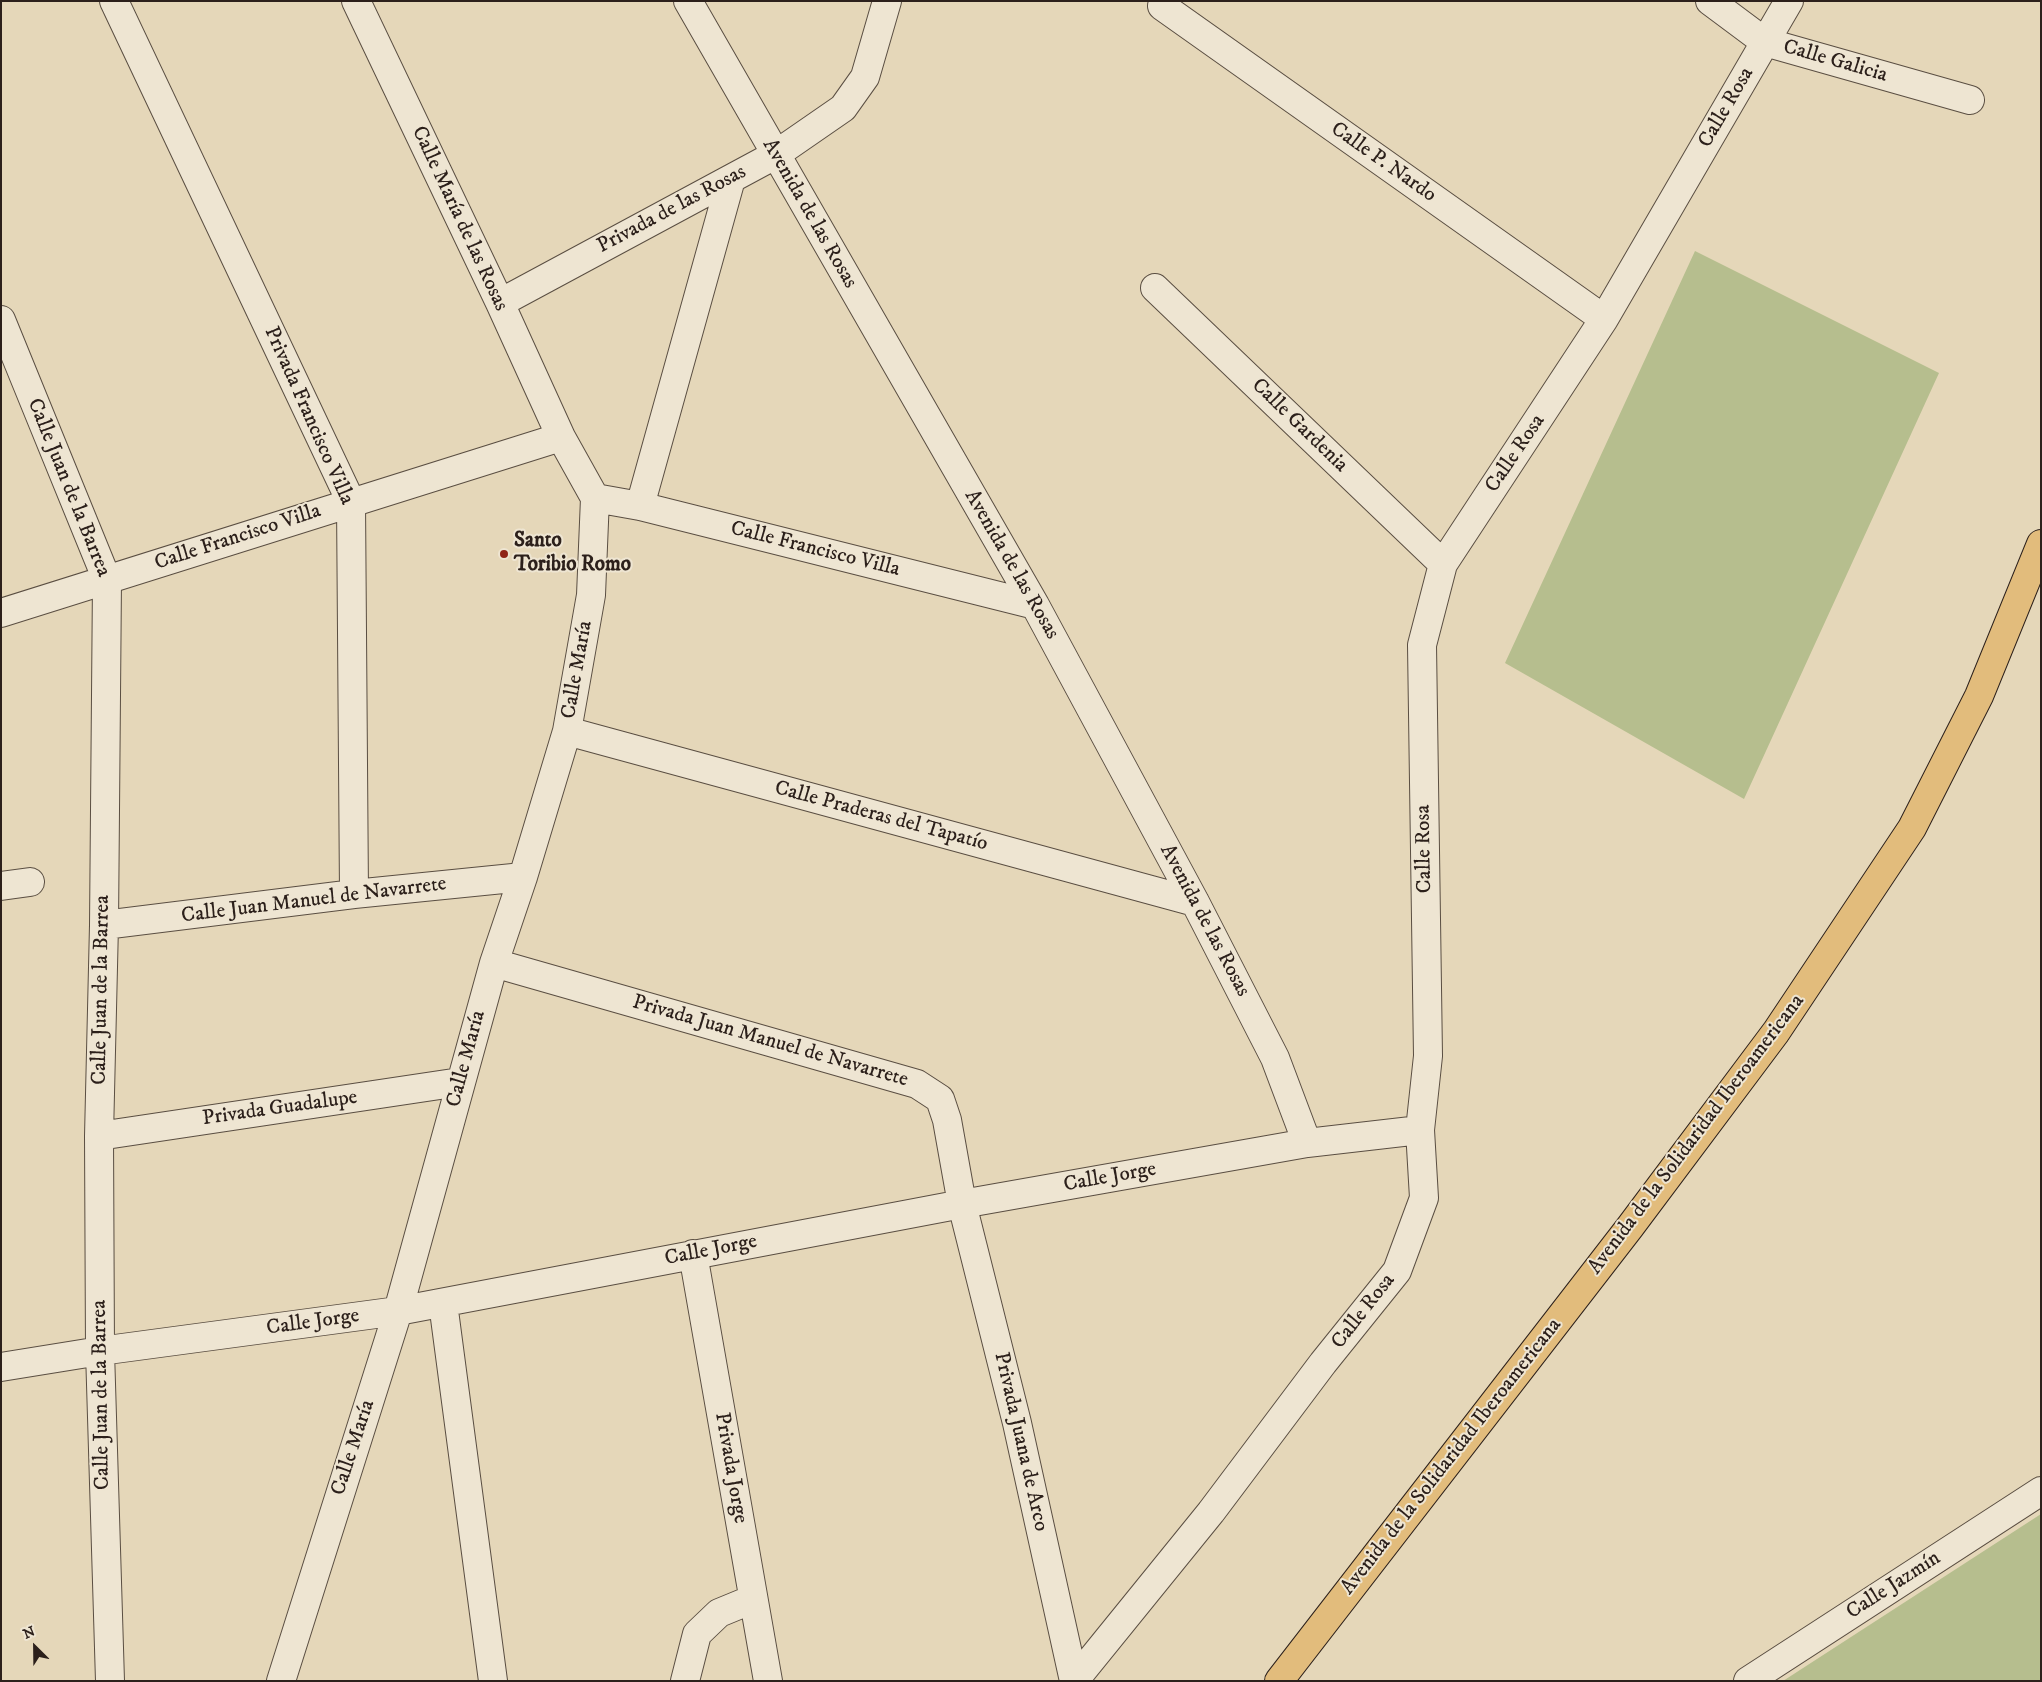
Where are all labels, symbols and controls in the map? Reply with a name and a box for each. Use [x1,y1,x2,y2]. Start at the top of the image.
street label: Calle Galicia [1780,35,1890,89]
street label: Calle Rosa [1694,63,1760,153]
street label: Calle P. Nardo [1325,117,1441,209]
street label: Calle María de las Rosas [405,123,513,315]
street label: Avenida de las Rosas [756,135,862,293]
street label: Privada de las Rosas [593,160,751,260]
street label: Privada Francisco Villa [257,323,359,509]
street label: Calle Gardenia [1245,374,1353,478]
street label: Calle Juan de la Barrea [21,395,115,581]
street label: Calle Rosa [1481,410,1551,498]
street label: Avenida de las Rosas [958,486,1064,644]
street label: Calle Francisco Villa [152,499,324,577]
street label: Calle Francisco Villa [728,517,902,583]
place label: Santo Toribio Romo [514,529,631,579]
marker: Santo Toribio Romo [498,548,510,560]
street label: Calle María [557,619,599,721]
street label: Calle Praderas del Tapatío [772,776,990,858]
street label: Calle Rosa [1412,804,1438,894]
street label: Avenida de las Rosas [1153,841,1255,1001]
street label: Calle Juan Manuel de Navarrete [180,872,448,930]
street label: Calle Juan de la Barrea [88,895,116,1085]
street label: Privada Juan Manuel de Navarrete [629,990,911,1094]
street label: Avenida de la Solidaridad Iberoamericana [1583,990,1811,1280]
street label: Calle María [442,1008,492,1110]
street label: Privada Guadalupe [201,1086,359,1132]
street label: Calle Jorge [1062,1157,1158,1199]
street label: Calle Jorge [663,1230,759,1272]
street label: Calle Rosa [1327,1269,1401,1355]
street label: Calle Juan de la Barrea [88,1300,116,1490]
street label: Calle Jorge [265,1304,361,1342]
street label: Avenida de la Solidaridad Iberoamericana [1336,1314,1568,1600]
street label: Privada Juana de Arco [987,1350,1053,1534]
street label: Calle María [327,1397,381,1499]
street label: Privada Jorge [708,1410,752,1526]
street label: Calle Jazmín [1842,1546,1946,1626]
north arrow [10,1622,60,1672]
text: N [20,1623,38,1644]

